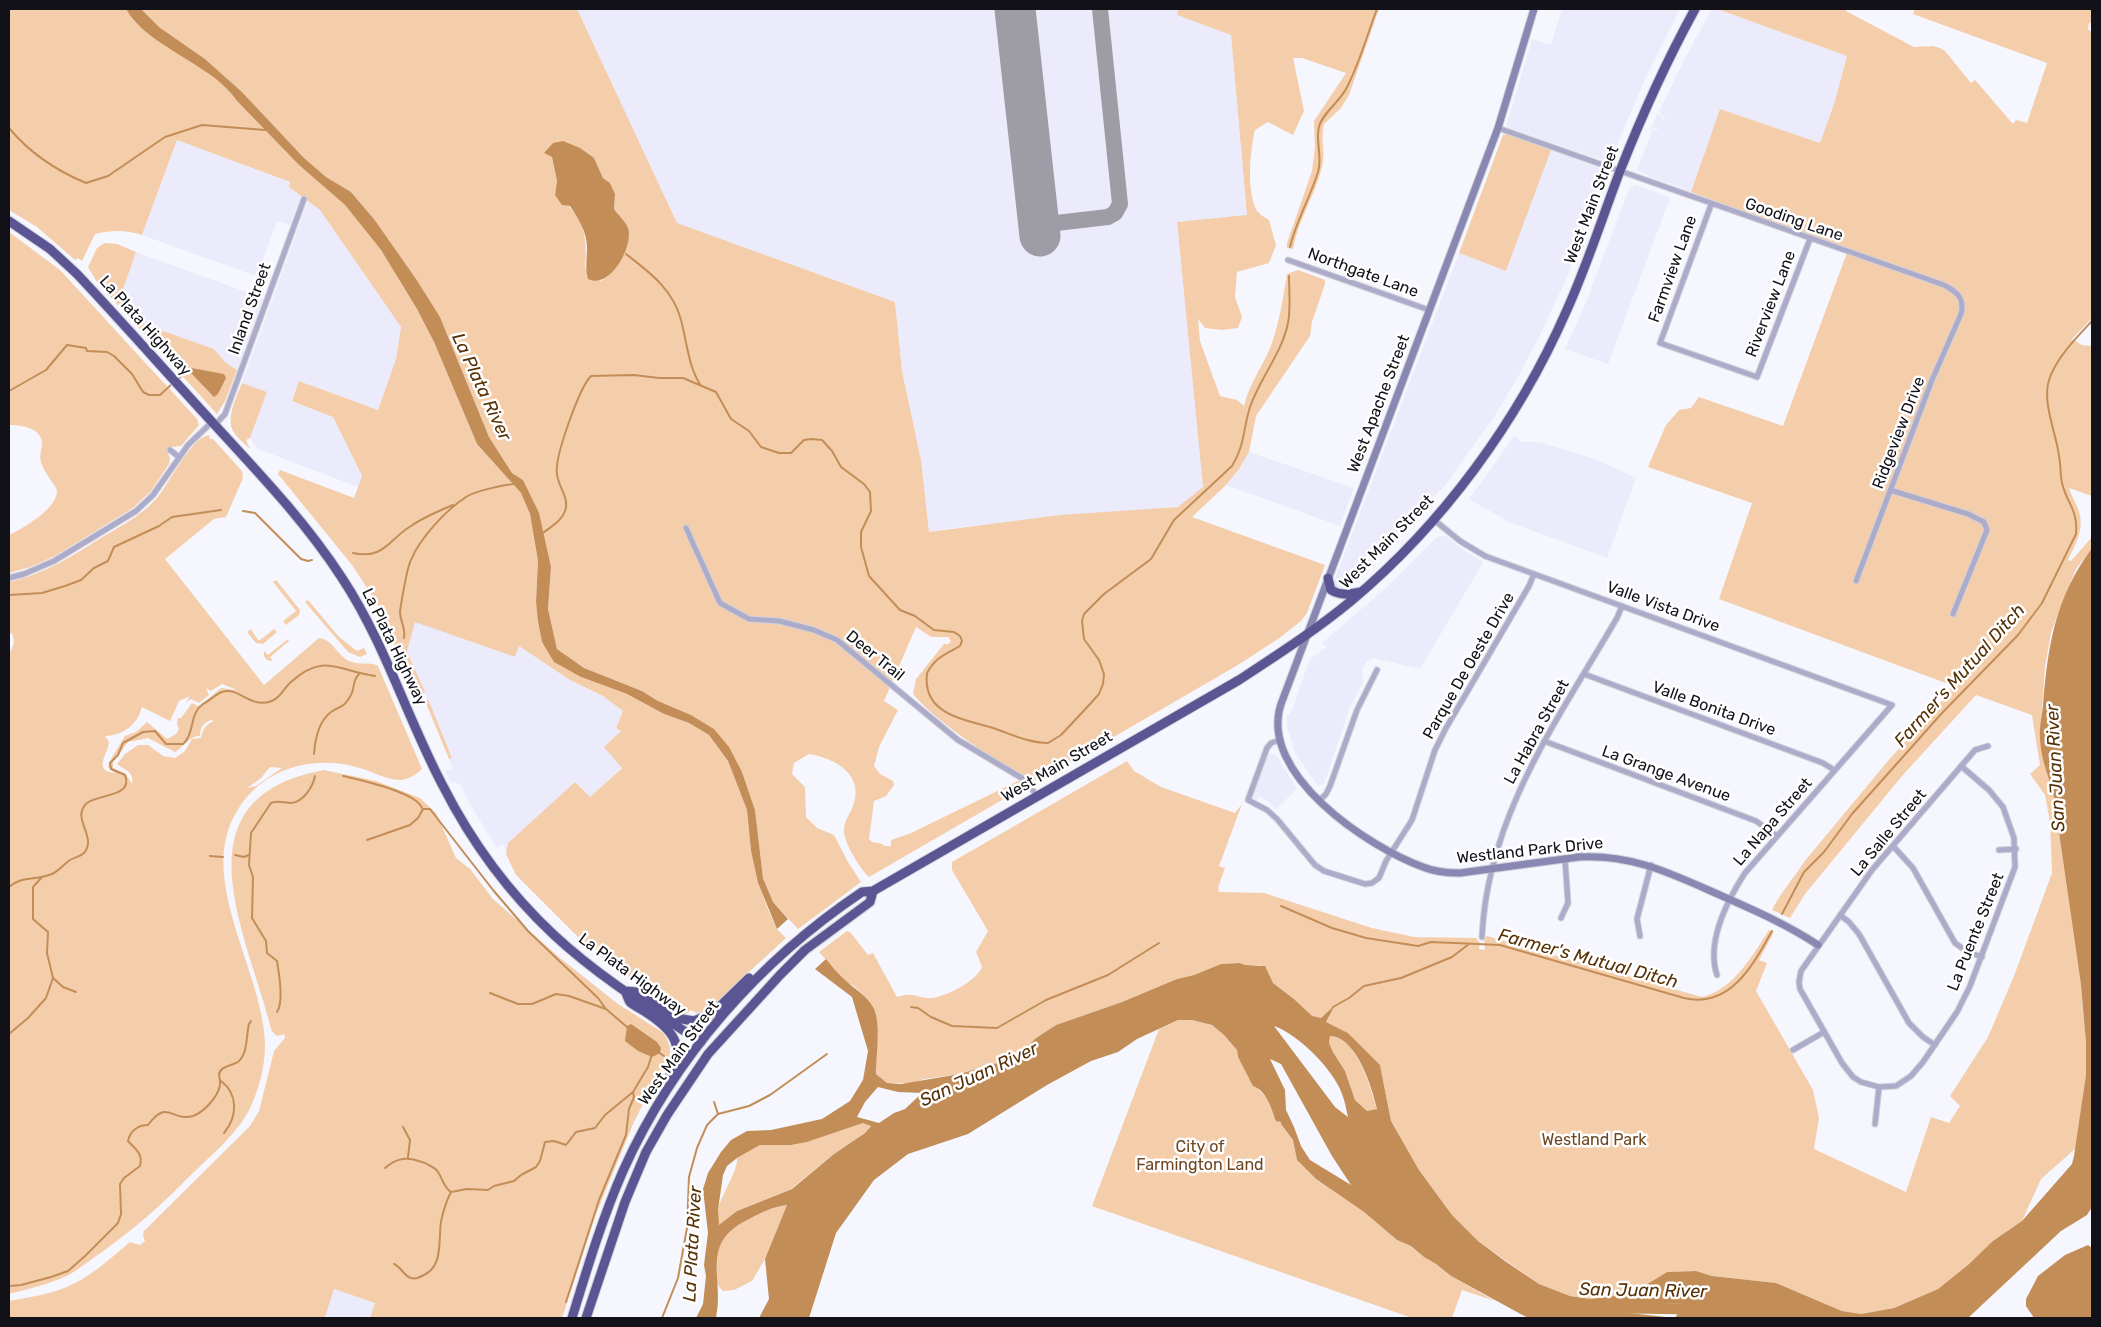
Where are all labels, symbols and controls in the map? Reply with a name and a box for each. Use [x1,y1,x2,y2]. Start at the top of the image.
street label: West Main Street [1561,143,1623,267]
street label: Gooding Lane [1743,194,1845,246]
street label: Farmview Lane [1645,213,1701,325]
street label: Northgate Lane [1305,244,1421,302]
street label: Riverview Lane [1742,248,1800,360]
street label: Inland Street [225,261,275,357]
street label: La Plata Highway [95,272,195,380]
water label: La Plata River [447,330,515,444]
street label: West Apache Street [1344,332,1414,476]
street label: Ridgeview Drive [1869,374,1929,492]
street label: West Main Street [1336,491,1438,593]
street label: Valle Vista Drive [1604,578,1722,636]
street label: La Plata Highway [357,585,431,709]
street label: Parque De Oeste Drive [1419,589,1519,743]
water label: Farmer's Mutual Ditch [1890,600,2030,752]
street label: Deer Trail [842,627,908,685]
street label: La Habra Street [1500,676,1574,788]
street label: Valle Bonita Drive [1650,678,1778,740]
water label: San Juan River [2042,704,2070,832]
street label: West Main Street [998,727,1116,807]
street label: La Grange Avenue [1599,742,1733,806]
street label: La Napa Street [1730,774,1816,870]
street label: La Salle Street [1847,786,1931,880]
street label: Westland Park Drive [1456,834,1604,868]
street label: La Puente Street [1944,870,2008,994]
water label: Farmer's Mutual Ditch [1496,925,1680,993]
street label: La Plata Highway [574,930,690,1020]
street label: West Main Street [634,997,724,1109]
water label: San Juan River [916,1038,1042,1112]
park label: Westland Park [1542,1130,1646,1150]
park label: City of Farmington Land [1136,1137,1264,1175]
water label: La Plata River [679,1185,707,1303]
water label: San Juan River [1579,1279,1707,1303]

